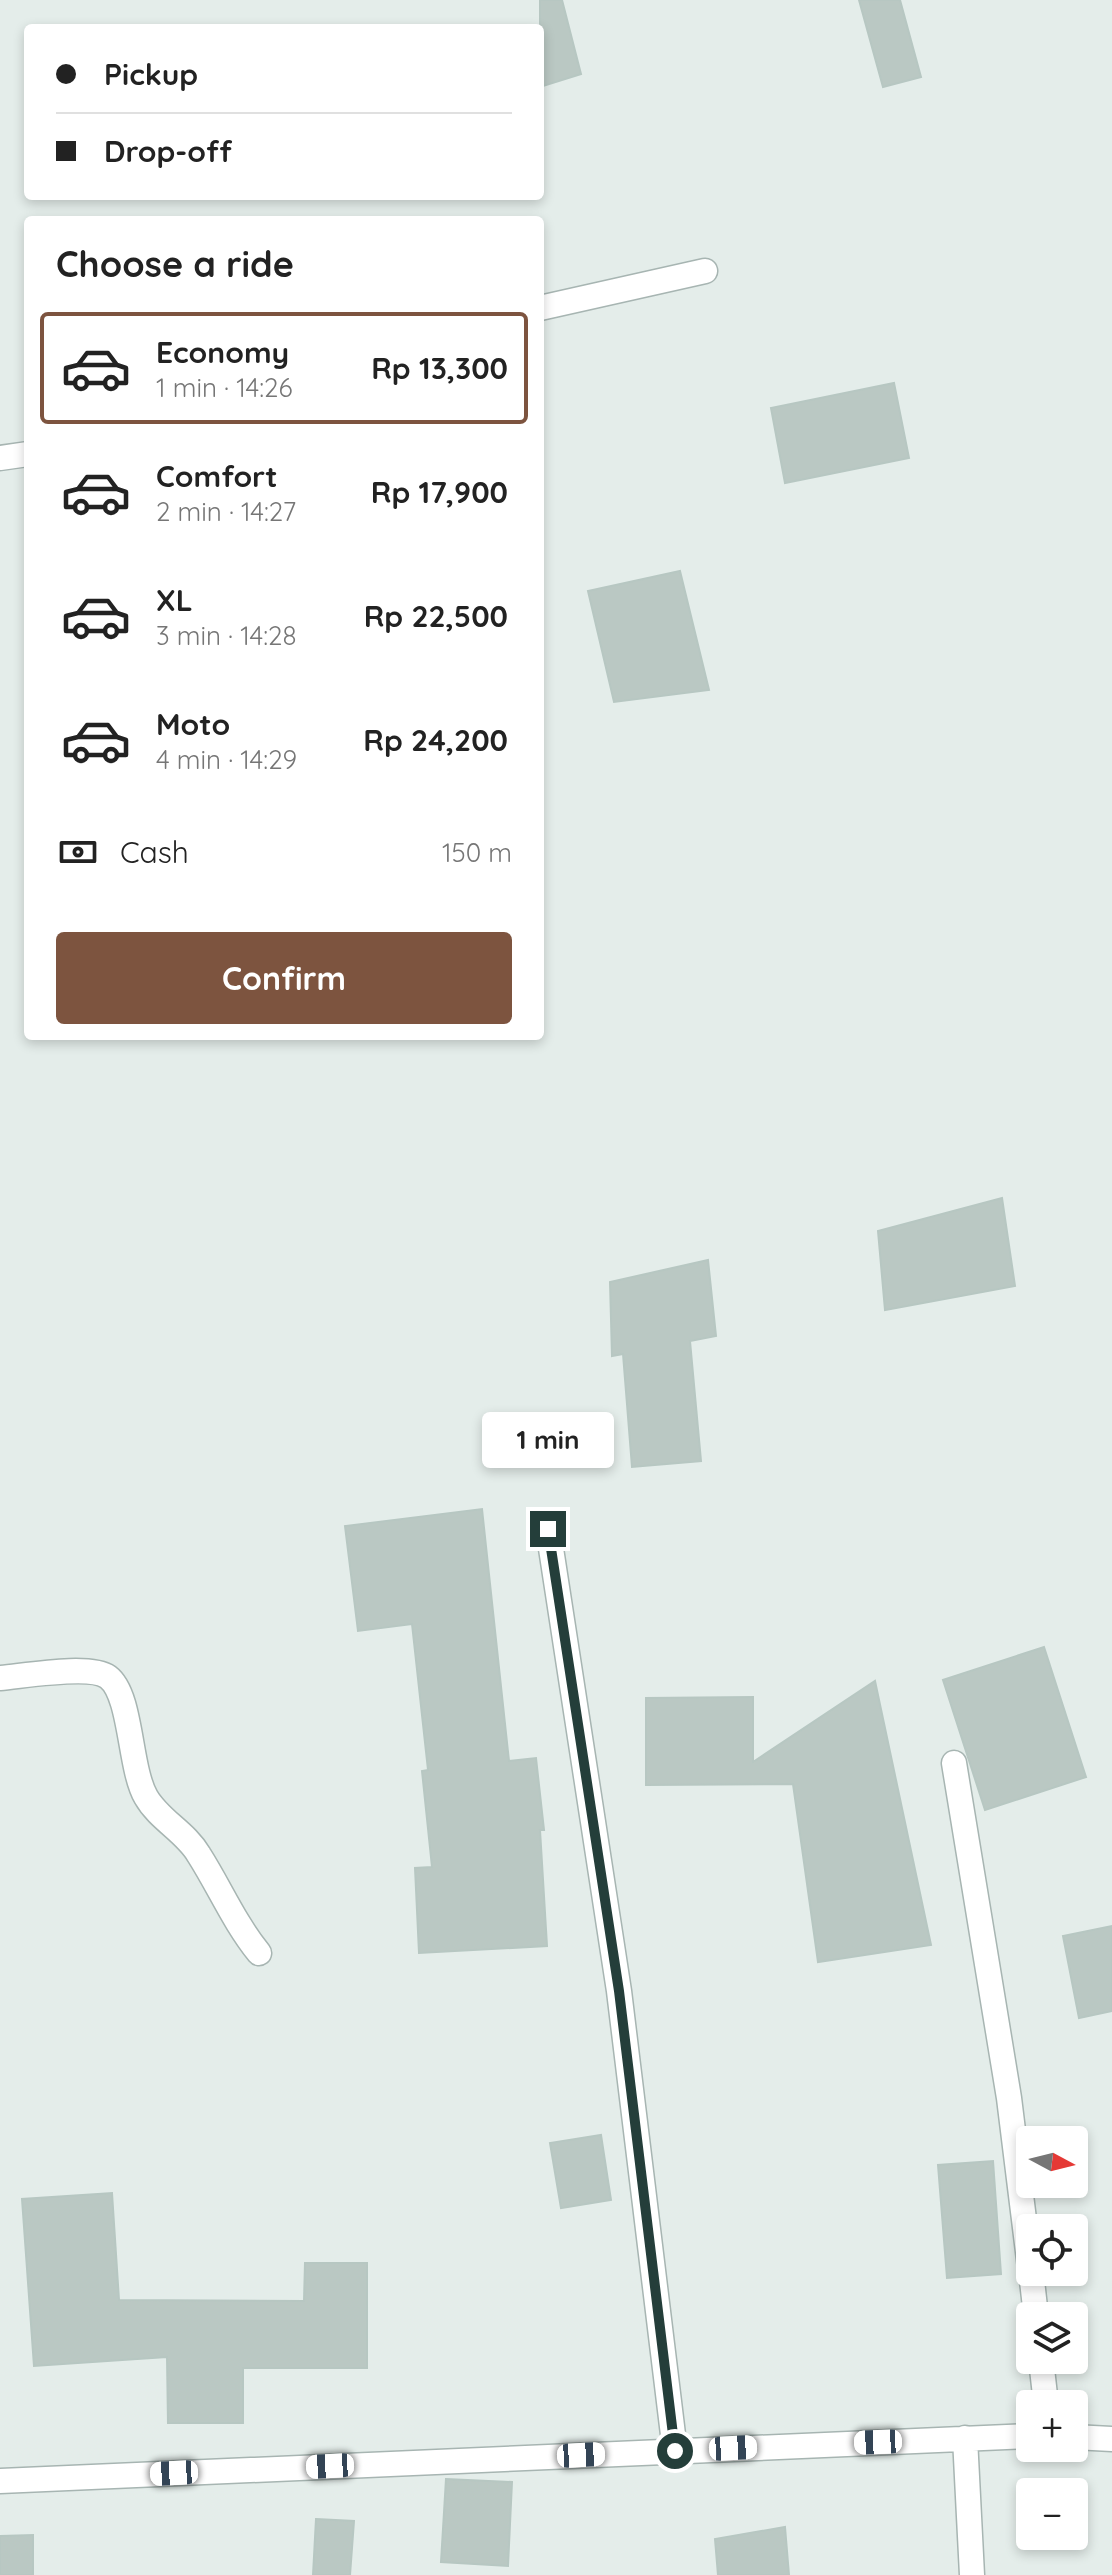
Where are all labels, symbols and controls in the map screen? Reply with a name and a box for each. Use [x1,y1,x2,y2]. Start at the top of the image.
text: Pickup [104,55,198,93]
text: Drop-off [104,132,232,170]
text: Choose a ride [56,241,294,286]
icon: car [60,332,132,404]
text: Economy [156,333,289,371]
text: Rp 13,300 [371,349,508,387]
text: 1 min · 14:26 [156,371,292,404]
icon: car [60,456,132,528]
text: Comfort [156,457,277,495]
text: Rp 17,900 [371,473,508,511]
text: 2 min · 14:27 [156,495,296,528]
icon: car [60,580,132,652]
text: XL [156,581,193,619]
text: Rp 22,500 [364,597,508,635]
text: 3 min · 14:28 [156,619,297,652]
icon: car [60,704,132,776]
text: Moto [156,705,230,743]
text: Rp 24,200 [363,721,508,759]
text: 4 min · 14:29 [156,743,297,776]
icon: cash [56,830,100,874]
text: Cash [120,833,189,871]
text: 150 m [442,836,512,869]
button: Confirm [56,932,512,1024]
callout: 1 min [482,1413,614,1469]
text: 1 min [517,1423,580,1456]
route end [530,1511,566,1547]
north arrow [1016,2126,1088,2198]
map controls [1016,2126,1088,2550]
button: locate [1016,2214,1088,2286]
button: layers [1016,2302,1088,2374]
button: + [1016,2390,1088,2462]
car [854,2429,902,2455]
route start [657,2433,693,2469]
car [708,2435,758,2461]
car [556,2442,606,2468]
car [305,2453,355,2479]
car [149,2460,199,2486]
button: − [1016,2478,1088,2550]

